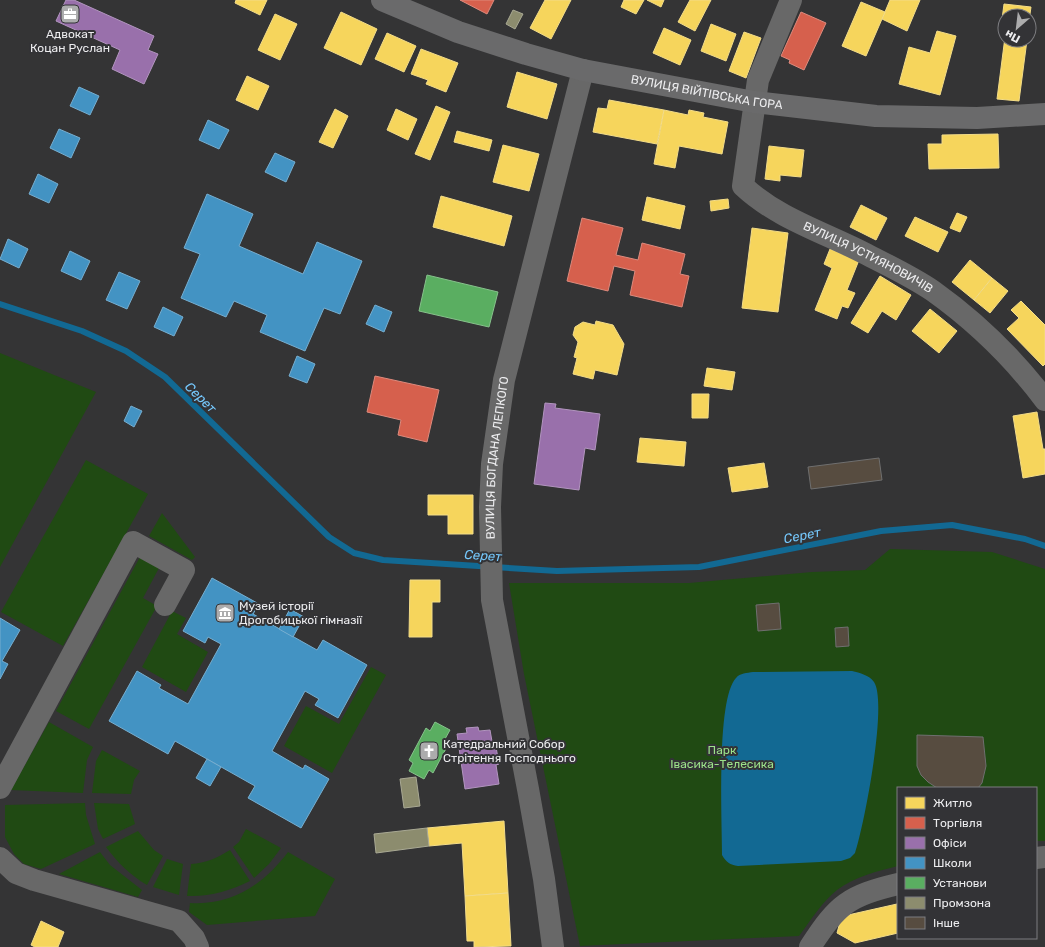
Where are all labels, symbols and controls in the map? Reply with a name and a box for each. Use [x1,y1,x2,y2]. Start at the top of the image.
office icon: Адвокат Коцан Руслан [59,3,81,25]
north arrow [997,8,1037,48]
place label: Адвокат Коцан Руслан [30,27,110,55]
text: Пн [1003,27,1022,46]
street label: ВУЛИЦЯ ВІЙТІВСЬКА ГОРА [630,72,784,112]
street label: ВУЛИЦЯ УСТИЯНОВИЧІВ [801,219,935,296]
street label: ВУЛИЦЯ БОГДАНА ЛЕПКОГО [483,375,511,540]
water label: Серет [182,379,220,417]
water label: Серет [782,524,823,546]
water label: Серет [464,547,504,564]
place label: Музей історії Дрогобицької гімназії [239,599,363,627]
museum icon: Музей історії Дрогобицької гімназії [214,602,236,624]
place label: Катедральний Собор Стрітення Господнього [443,737,576,765]
church icon: Катедральний Собор Стрітення Господнього [418,740,440,762]
park label: Парк Івасика-Телесика [670,743,774,771]
legend [897,787,1037,939]
text: Житло [933,796,972,810]
text: Торгівля [933,816,982,830]
text: Офіси [933,836,967,850]
text: Школи [933,856,972,870]
text: Установи [933,876,987,890]
text: Промзона [933,896,991,910]
text: Інше [933,916,960,930]

